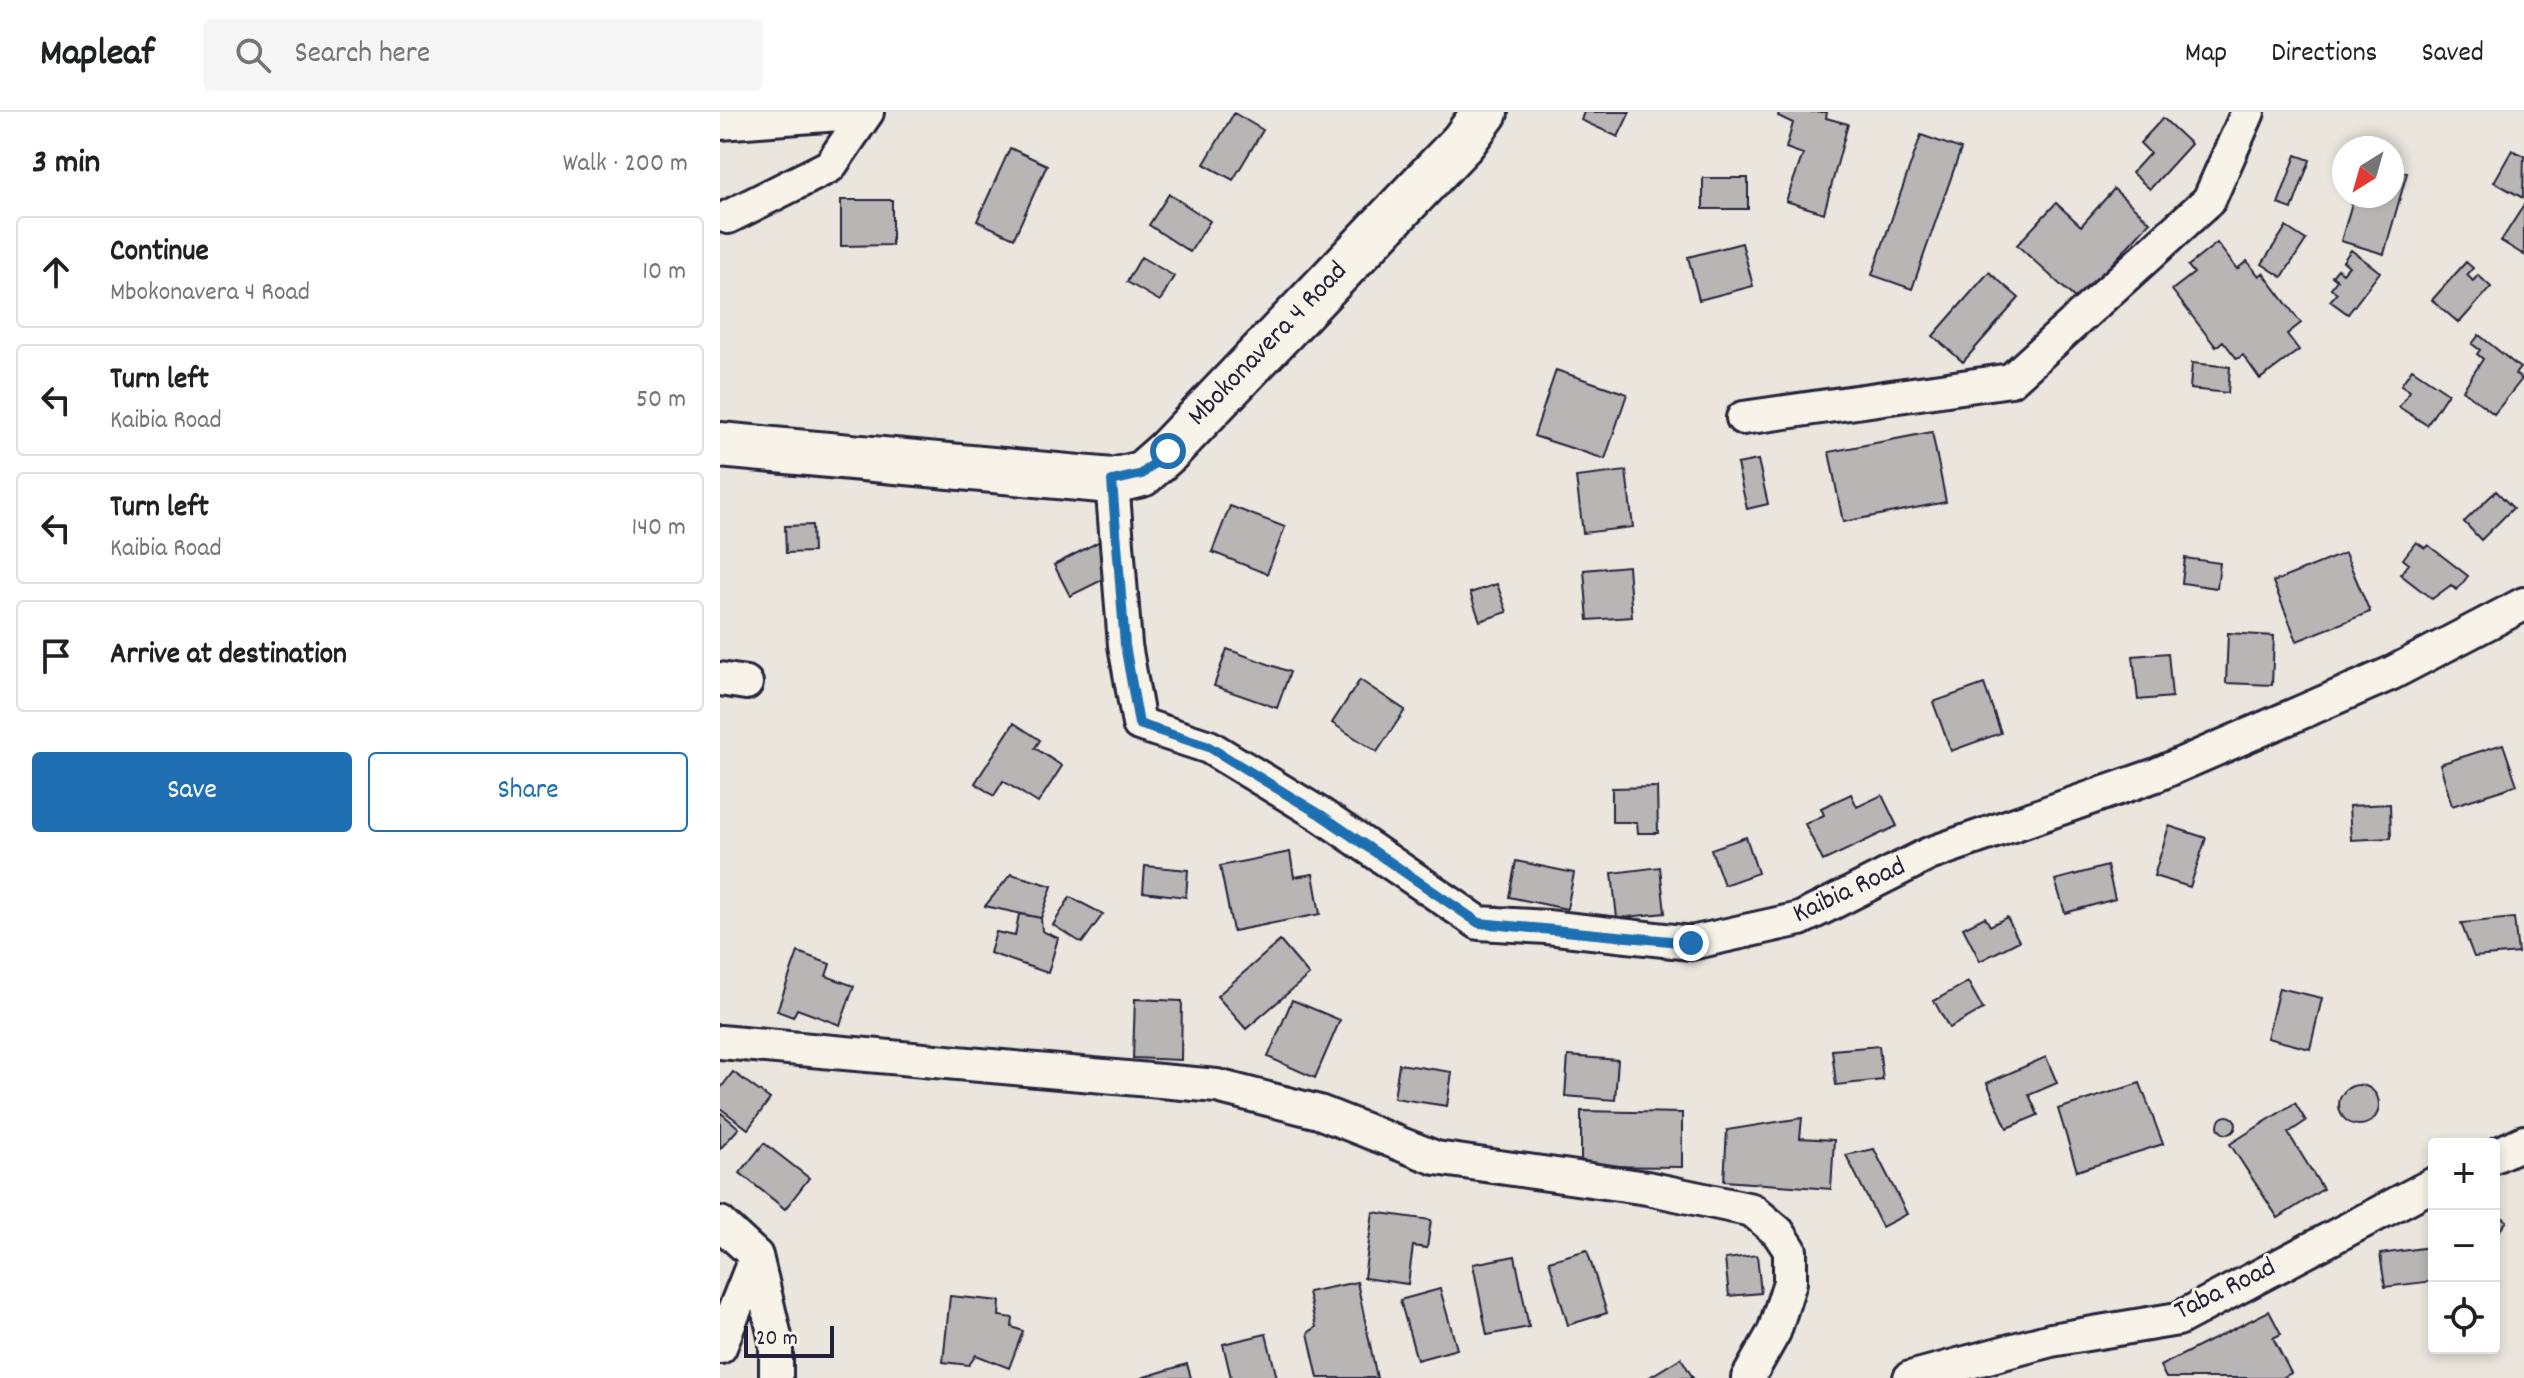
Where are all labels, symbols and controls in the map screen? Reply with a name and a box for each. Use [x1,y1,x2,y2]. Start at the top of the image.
search box [203,19,763,91]
text: Mapleaf [40,28,155,83]
icon: search [231,33,275,77]
text: Search here [295,34,430,77]
text: Map [2185,35,2227,75]
text: Directions [2271,35,2377,75]
text: Saved [2421,35,2484,75]
north arrow [2332,136,2404,208]
text: 3 min [32,140,100,189]
text: Walk · 200 m [563,146,688,183]
text: Continue [110,232,209,275]
icon: ahead [34,250,78,294]
text: 10 m [642,254,686,291]
street label: Mbokonavera 4 Road [1180,254,1358,436]
text: Mbokonavera 4 Road [110,275,310,312]
text: Turn left [110,360,209,403]
icon: left [34,378,78,422]
text: 50 m [636,382,686,419]
text: Kaibia Road [110,403,222,440]
route start [1150,433,1186,469]
text: Turn left [110,488,209,531]
icon: left [34,506,78,550]
text: 140 m [632,510,686,547]
text: Kaibia Road [110,531,222,568]
icon: arrive [34,634,78,678]
text: Arrive at destination [110,635,347,678]
button: Save [32,752,352,832]
button: Share [368,752,688,832]
street label: Kaibia Road [1787,848,1913,936]
route end [1673,925,1709,961]
map controls [2428,1138,2500,1354]
button: + [2428,1138,2500,1210]
button: − [2428,1210,2500,1282]
street label: Taba Road [2169,1249,2283,1333]
button: locate [2428,1282,2500,1354]
scale bar [744,1322,834,1358]
text: 20 m [756,1324,798,1355]

